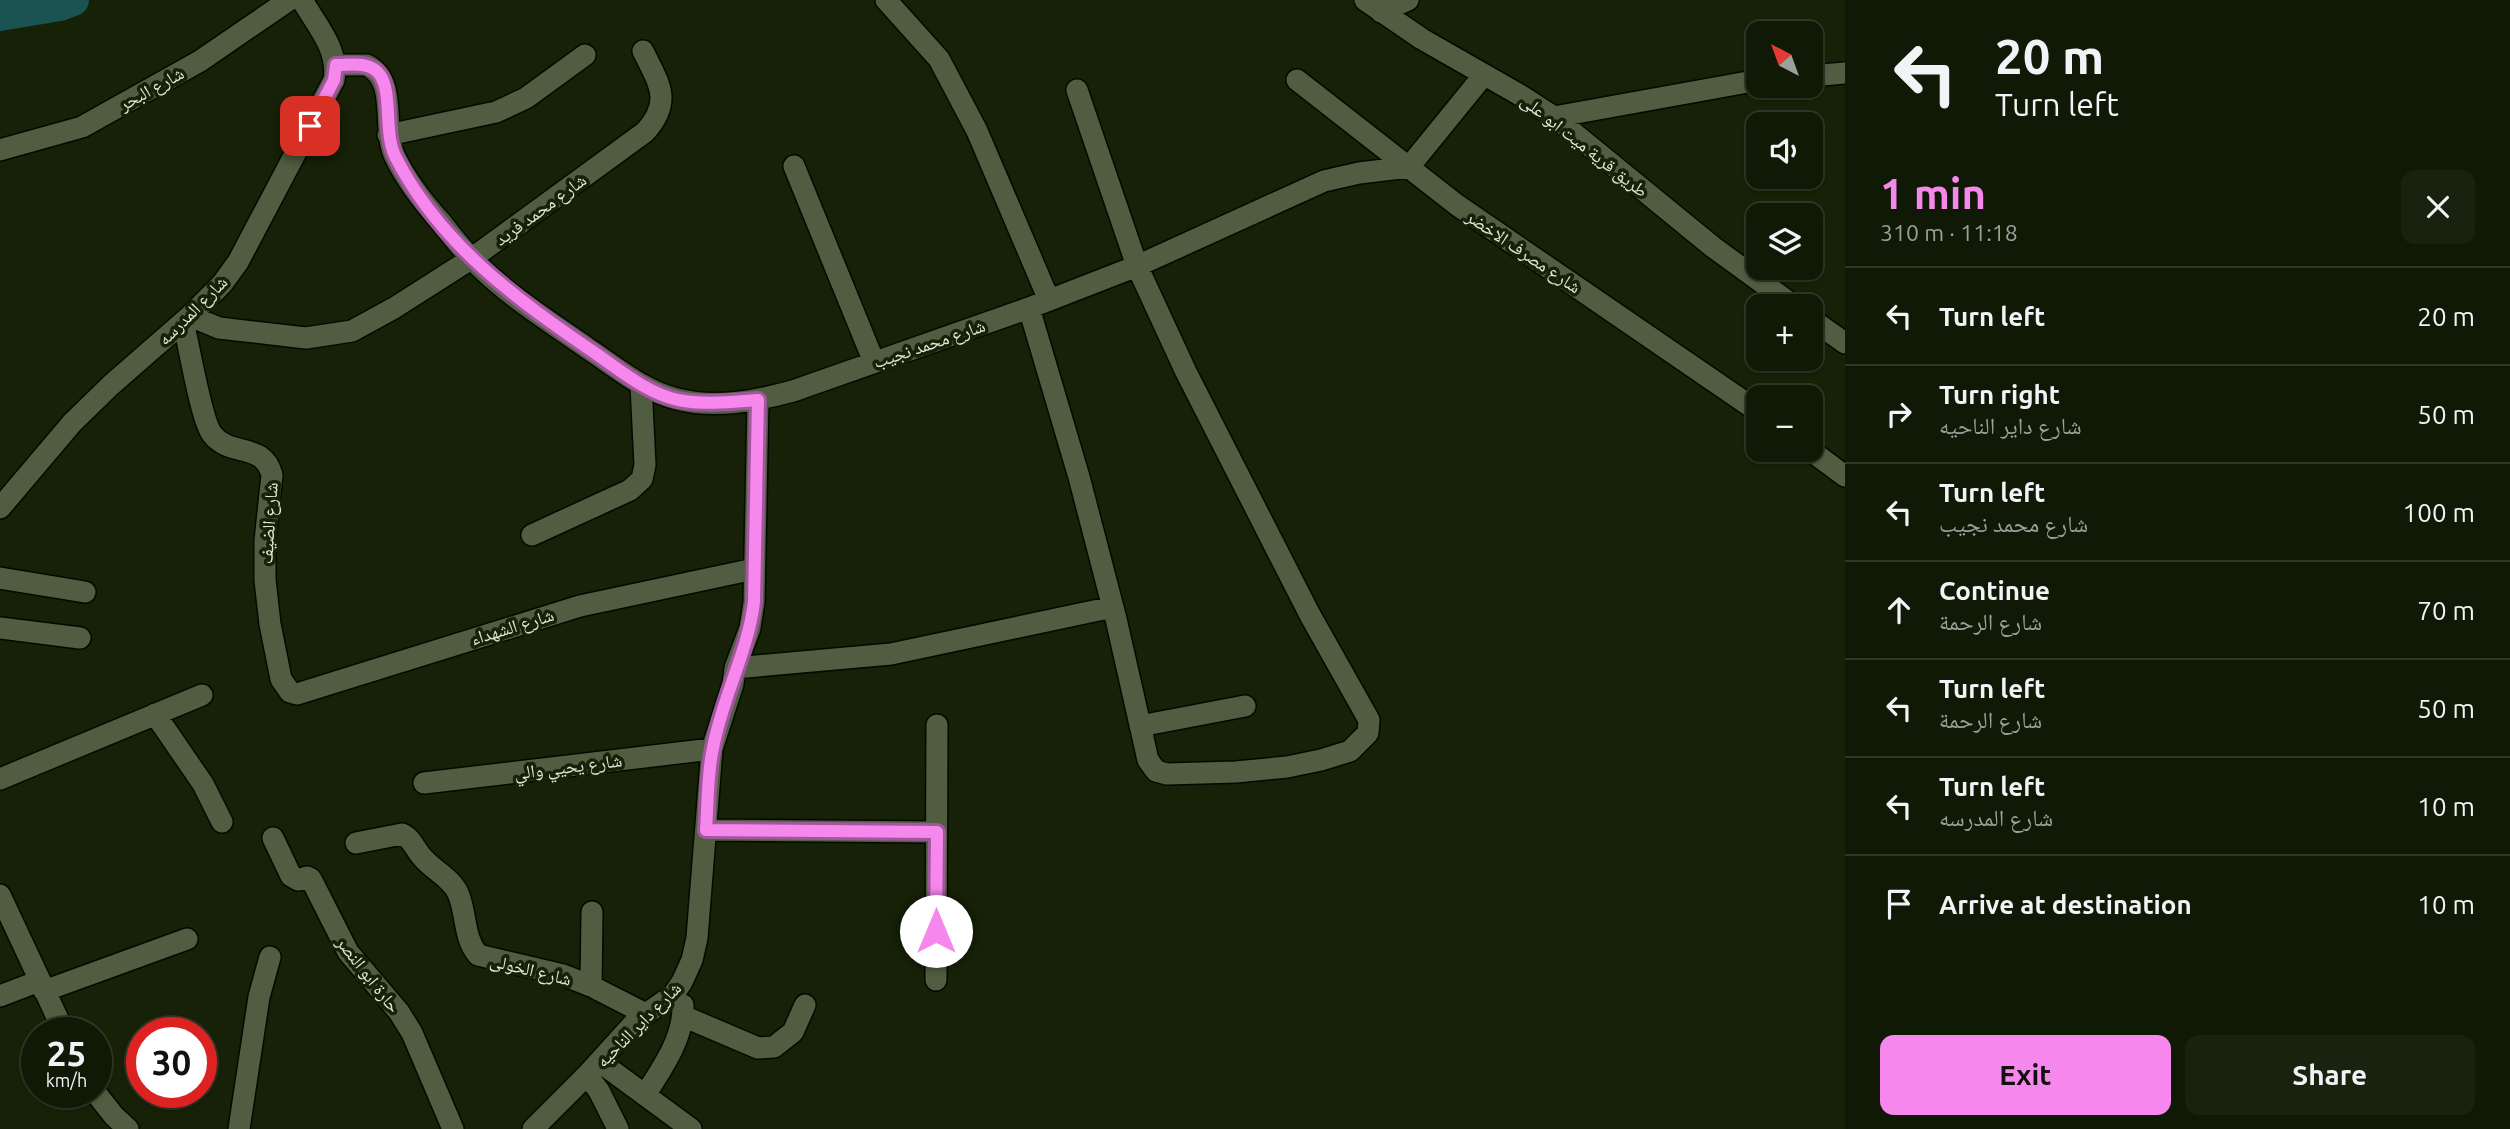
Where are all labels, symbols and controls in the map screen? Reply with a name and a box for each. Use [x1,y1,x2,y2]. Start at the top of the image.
north arrow [1746,21,1824,98]
map controls [1746,21,1823,462]
icon: left [1880,28,1971,119]
text: 20 m [1995,28,2104,83]
street label: شارع البحر [114,62,188,116]
text: Turn left [1995,86,2119,122]
street label: طريق قرية ميت ابو على [1516,89,1652,202]
pin [280,96,340,156]
icon: arrive [291,107,329,145]
button: sound [1746,112,1823,189]
street label: شارع محمد فريد [490,169,591,250]
text: 1 min [1880,170,1986,217]
button: close [2401,170,2475,244]
button: layers [1746,203,1823,280]
street label: شارع مصرف الاخضر [1461,205,1585,298]
text: 310 m · 11:18 [1880,220,2018,245]
street label: شارع المدرسه [153,271,232,350]
button: + [1746,294,1823,371]
icon: left [1880,297,1918,335]
text: Turn left [1939,302,2045,331]
text: 20 m [2417,302,2475,331]
street label: شارع محمد نجيب [871,315,988,373]
text: Turn right [1939,380,2060,409]
button: − [1746,385,1823,462]
icon: right [1880,395,1918,433]
text: 50 m [2417,400,2475,429]
text: شارع داير الناحيه [1939,413,2082,438]
text: Turn left [1939,478,2045,507]
street label: شارع الضيف [255,482,283,565]
icon: left [1880,493,1918,531]
text: 100 m [2403,498,2475,527]
text: شارع محمد نجيب [1939,511,2088,536]
text: Continue [1939,576,2050,605]
icon: ahead [1880,591,1918,629]
text: 70 m [2417,596,2475,625]
street label: شارع الشهداء [468,604,557,650]
text: شارع الرحمة [1939,609,2042,634]
text: Turn left [1939,674,2045,703]
icon: left [1880,689,1918,727]
text: 50 m [2417,694,2475,723]
text: شارع الرحمة [1939,707,2042,732]
street label: شارع يحيي والي [513,749,624,788]
text: Turn left [1939,772,2045,801]
icon: left [1880,787,1918,825]
text: 10 m [2417,792,2475,821]
text: شارع المدرسه [1939,805,2053,830]
icon: arrive [1880,885,1918,923]
text: Arrive at destination [1939,890,2192,919]
text: 10 m [2417,890,2475,919]
position arrow [899,894,973,968]
street label: حارة ابو النصر [331,931,405,1017]
street label: شارع الخولى [488,949,574,991]
street label: شارع داير الناحيه [591,977,686,1072]
speed limit sign: 30 [126,1017,217,1108]
text: 25 [47,1033,86,1073]
button: Exit [1880,1035,2171,1115]
button: Share [2185,1035,2475,1115]
text: km/h [46,1070,87,1090]

